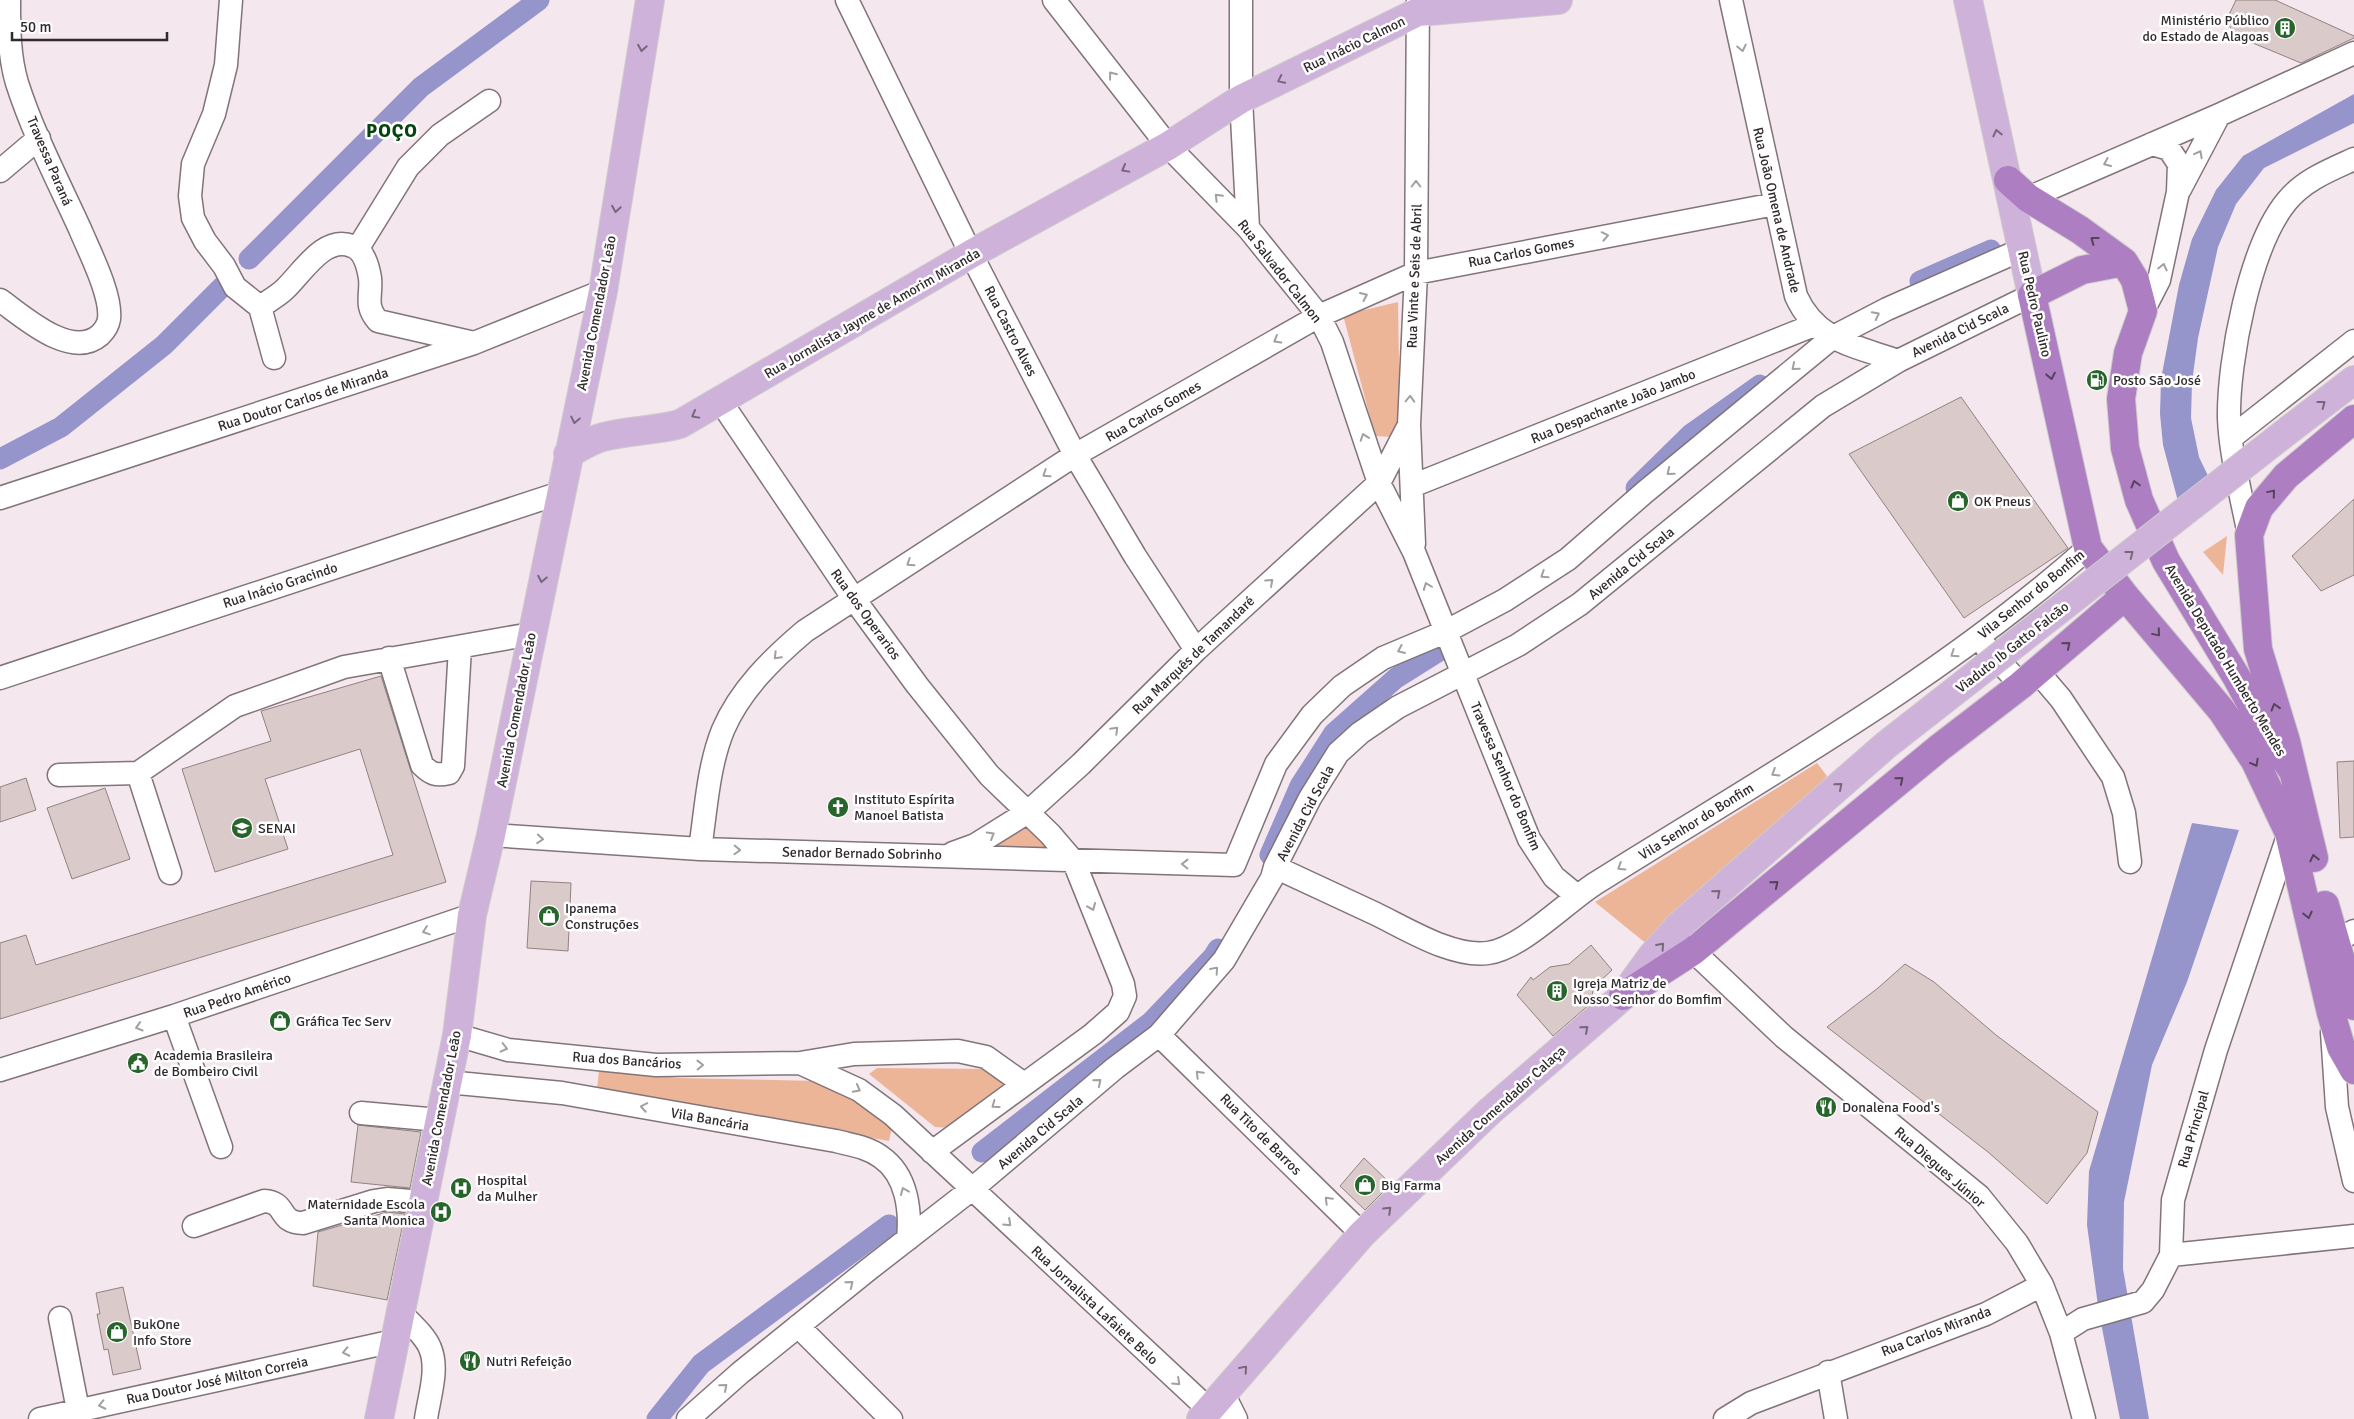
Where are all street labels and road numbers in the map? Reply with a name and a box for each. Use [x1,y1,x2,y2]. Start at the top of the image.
street label: Rua Inácio Calmon [1300,12,1408,76]
street label: Travessa Paraná [23,114,76,208]
street label: Rua João Omena de Andrade [1749,126,1804,295]
street label: Rua Vinte e Seis de Abril [1403,203,1426,349]
street label: Rua Salvador Calmon [1234,216,1325,326]
street label: Avenida Comendador Leão [573,234,620,392]
street label: Rua Carlos Gomes [1467,234,1576,271]
street label: Rua Jornalista Jayme de Amorim Miranda [761,244,983,382]
street label: Rua Pedro Paulino [2014,249,2055,359]
street label: Rua Castro Alves [980,283,1041,379]
street label: Avenida Cid Scala [1909,300,2012,361]
street label: Rua Doutor Carlos de Miranda [216,364,391,435]
street label: Rua Despachante João Jambo [1528,366,1698,447]
street label: Rua Carlos Gomes [1102,377,1204,446]
street label: Avenida Cid Scala [1585,523,1678,603]
street label: Vila Senhor do Bonfim [1975,546,2088,643]
street label: Rua Inácio Gracindo [221,559,340,612]
street label: Avenida Deputado Humberto Mendes [2161,561,2290,759]
street label: Rua dos Operarios [827,566,904,663]
street label: Rua Marquês de Tamandaré [1129,593,1258,718]
street label: Viaduto Ib Gatto Falcão [1953,598,2072,697]
street label: Avenida Comendador Leão [493,631,540,789]
street label: Travessa Senhor do Bonfim [1466,699,1545,853]
street label: Avenida Cid Scala [1273,762,1338,864]
street label: Vila Senhor do Bonfim [1636,779,1757,864]
street label: Senador Bernado Sobrinho [782,844,942,863]
street label: Rua Pedro Américo [181,969,293,1022]
street label: Avenida Comendador Leão [418,1029,465,1187]
street label: Avenida Comendador Calaça [1432,1042,1569,1168]
street label: Rua dos Bancários [572,1048,682,1073]
street label: Rua Principal [2174,1089,2213,1170]
street label: Rua Tito de Barros [1216,1090,1305,1179]
street label: Avenida Cid Scala [994,1092,1086,1173]
street label: Vila Bancária [669,1104,750,1135]
street label: Rua Diegues Júnior [1891,1123,1989,1212]
street label: Rua Jornalista Lafaiete Belo [1028,1242,1161,1368]
street label: Rua Carlos Miranda [1879,1303,1994,1360]
street label: Rua Doutor José Milton Correia [125,1353,310,1408]

